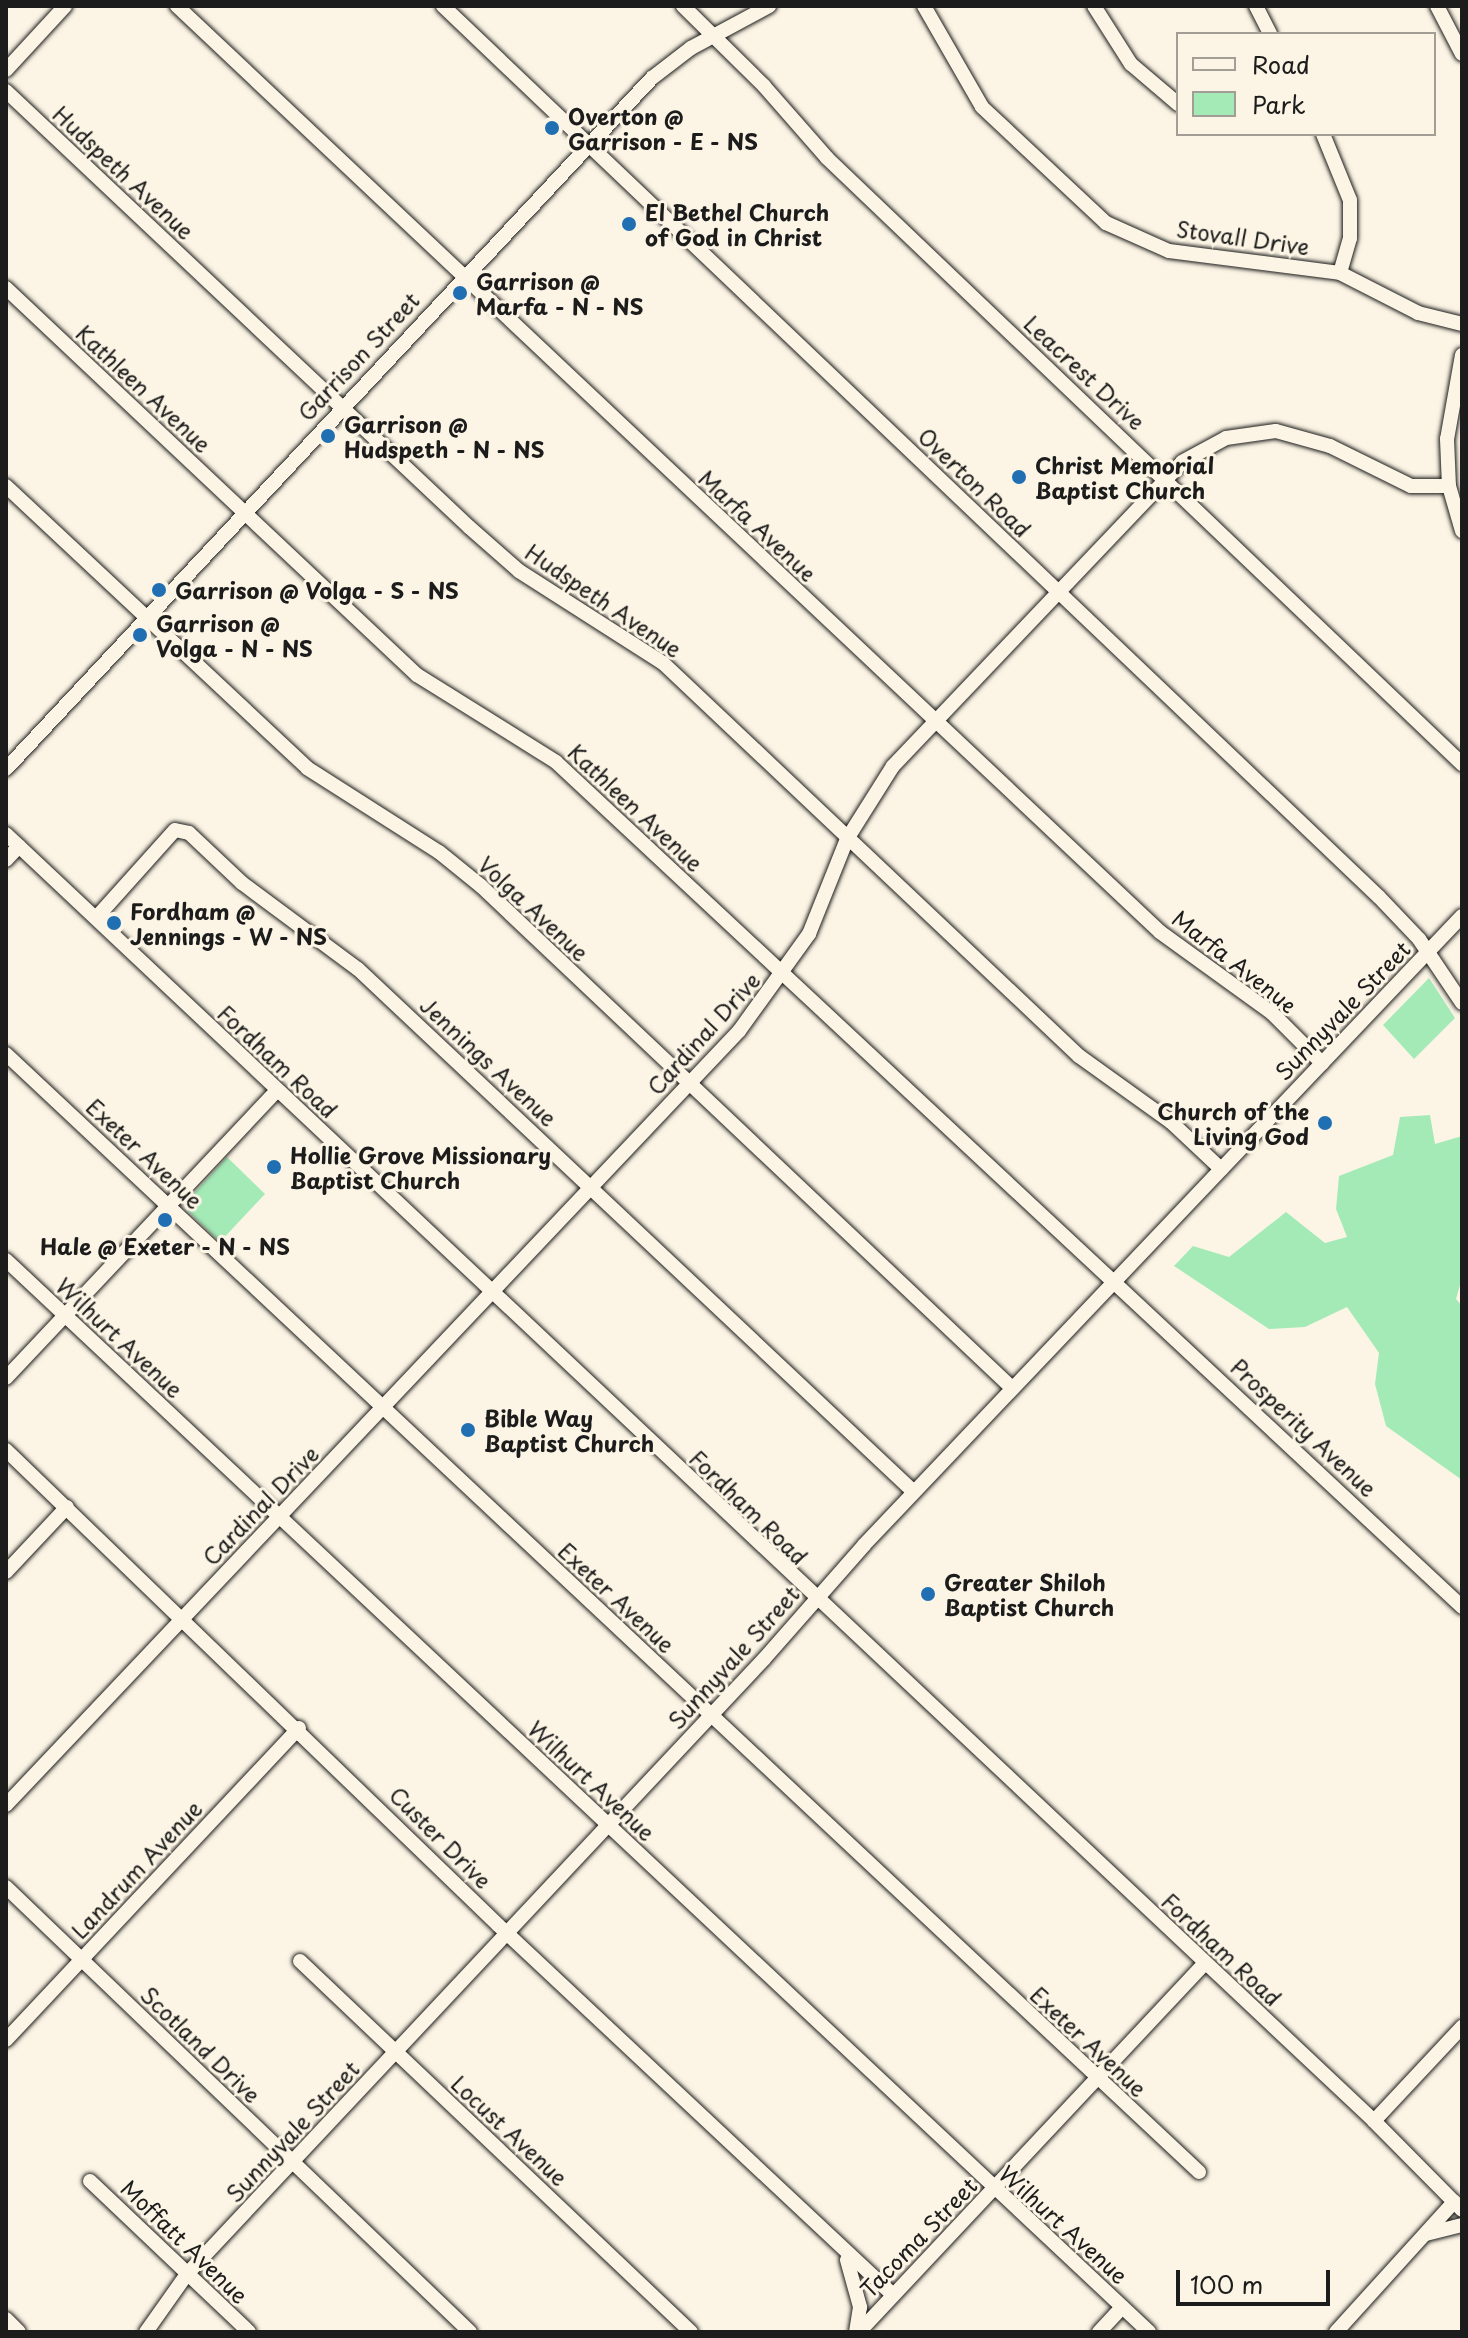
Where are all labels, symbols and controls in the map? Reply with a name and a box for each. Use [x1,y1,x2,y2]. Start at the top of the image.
legend [1176,32,1436,136]
text: Road [1252,46,1310,82]
text: Park [1252,86,1306,122]
street label: Hudspeth Avenue [49,101,199,243]
place label: Overton @ Garrison - E - NS [568,102,759,154]
marker: Overton @ Garrison - E - NS [543,119,561,137]
place label: El Bethel Church of God in Christ [645,198,831,250]
marker: El Bethel Church of God in Christ [620,215,638,233]
street label: Stovall Drive [1175,215,1311,259]
place label: Garrison @ Marfa - N - NS [476,267,646,318]
marker: Garrison @ Marfa - N - NS [451,284,469,302]
street label: Garrison Street [292,287,424,425]
street label: Leacrest Drive [1019,310,1151,434]
street label: Kathleen Avenue [71,318,217,458]
place label: Garrison @ Hudspeth - N - NS [344,410,545,462]
street label: Overton Road [913,422,1037,542]
marker: Garrison @ Hudspeth - N - NS [319,427,337,445]
place label: Christ Memorial Baptist Church [1035,451,1216,502]
street label: Marfa Avenue [694,464,822,586]
marker: Christ Memorial Baptist Church [1010,468,1028,486]
street label: Hudspeth Avenue [521,538,687,662]
place label: Garrison @ Volga - S - NS [175,577,461,603]
marker: Garrison @ Volga - S - NS [150,581,168,599]
place label: Garrison @ Volga - N - NS [156,609,315,660]
marker: Garrison @ Volga - N - NS [131,626,149,644]
street label: Kathleen Avenue [563,737,709,877]
street label: Volga Avenue [474,850,594,966]
place label: Fordham @ Jennings - W - NS [130,897,328,948]
street label: Marfa Avenue [1168,904,1302,1018]
marker: Fordham @ Jennings - W - NS [105,914,123,932]
street label: Sunnyvale Street [1269,935,1415,1085]
street label: Cardinal Drive [642,967,764,1099]
street label: Jennings Avenue [416,992,562,1130]
street label: Fordham Road [213,999,343,1123]
street label: Exeter Avenue [81,1092,209,1214]
place label: Church of the Living God [1156,1097,1309,1148]
marker: Church of the Living God [1316,1114,1334,1132]
place label: Hollie Grove Missionary Baptist Church [290,1141,553,1192]
marker: Hollie Grove Missionary Baptist Church [265,1158,283,1176]
marker: Hale @ Exeter - N - NS [156,1211,174,1229]
place label: Hale @ Exeter - N - NS [39,1233,291,1259]
street label: Wilhurt Avenue [51,1272,189,1402]
street label: Prosperity Avenue [1225,1353,1383,1501]
place label: Bible Way Baptist Church [484,1404,655,1456]
marker: Bible Way Baptist Church [459,1421,477,1439]
street label: Cardinal Drive [197,1440,323,1570]
street label: Fordham Road [684,1444,814,1570]
street label: Exeter Avenue [553,1536,681,1658]
place label: Greater Shiloh Baptist Church [944,1568,1115,1620]
street label: Sunnyvale Street [662,1580,804,1734]
marker: Greater Shiloh Baptist Church [919,1585,937,1603]
street label: Wilhurt Avenue [523,1715,661,1845]
street label: Custer Drive [384,1780,498,1894]
street label: Landrum Avenue [66,1795,206,1943]
street label: Fordham Road [1157,1887,1287,2011]
street label: Scotland Drive [135,1980,267,2108]
street label: Exeter Avenue [1025,1980,1153,2102]
street label: Sunnyvale Street [220,2055,364,2207]
street label: Locust Avenue [447,2070,573,2190]
street label: Wilhurt Avenue [995,2160,1133,2288]
street label: Tacoma Street [854,2172,982,2302]
street label: Moffatt Avenue [117,2175,253,2307]
scale bar [1180,2254,1334,2304]
text: 100 m [1190,2266,1263,2302]

